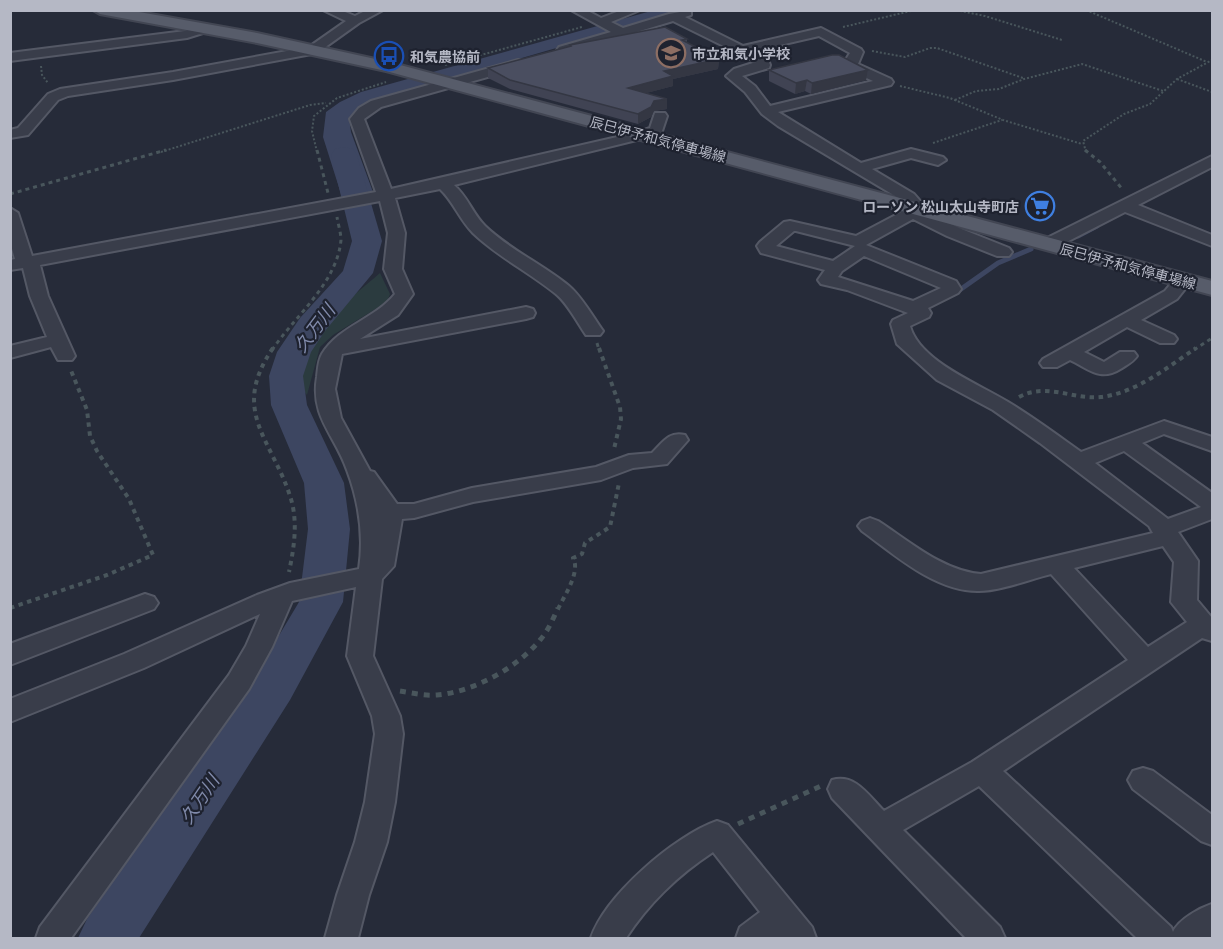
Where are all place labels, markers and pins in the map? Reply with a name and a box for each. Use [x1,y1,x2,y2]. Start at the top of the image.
school or university icon: 市立和気小学校 [655,37,687,69]
bus stop icon: 和気農協前 [373,40,405,72]
place label: 市立和気小学校 [692,45,790,62]
place label: 和気農協前 [410,48,480,65]
supermarket icon: ローソン 松山太山寺町店 [1024,190,1056,222]
place label: ローソン 松山太山寺町店 [862,198,1019,215]

